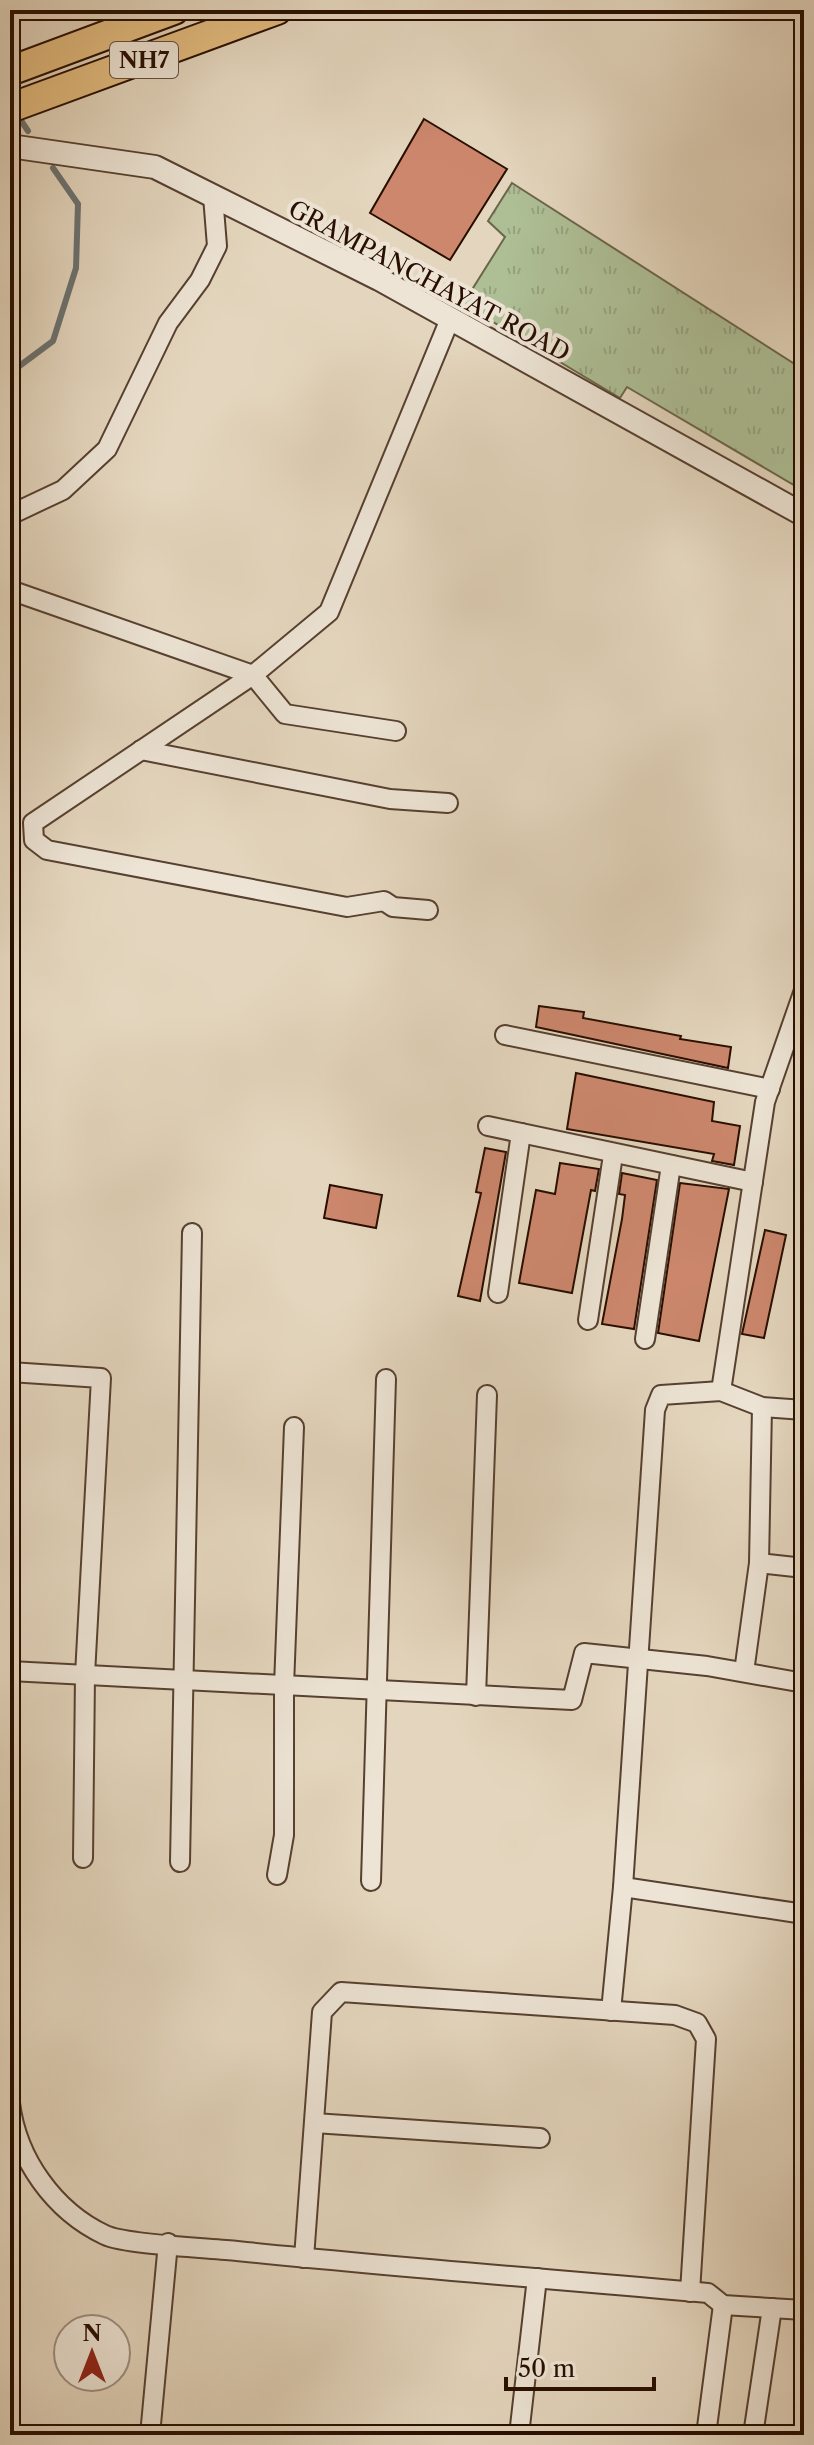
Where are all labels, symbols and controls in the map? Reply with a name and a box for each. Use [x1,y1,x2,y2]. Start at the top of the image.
road number: NH7 [110,42,178,78]
street label: GRAMPANCHAYAT ROAD [284,194,575,367]
north arrow [52,2313,132,2393]
text: N [82,2320,102,2347]
scale bar [506,2341,654,2391]
text: 50 m [518,2354,575,2383]

